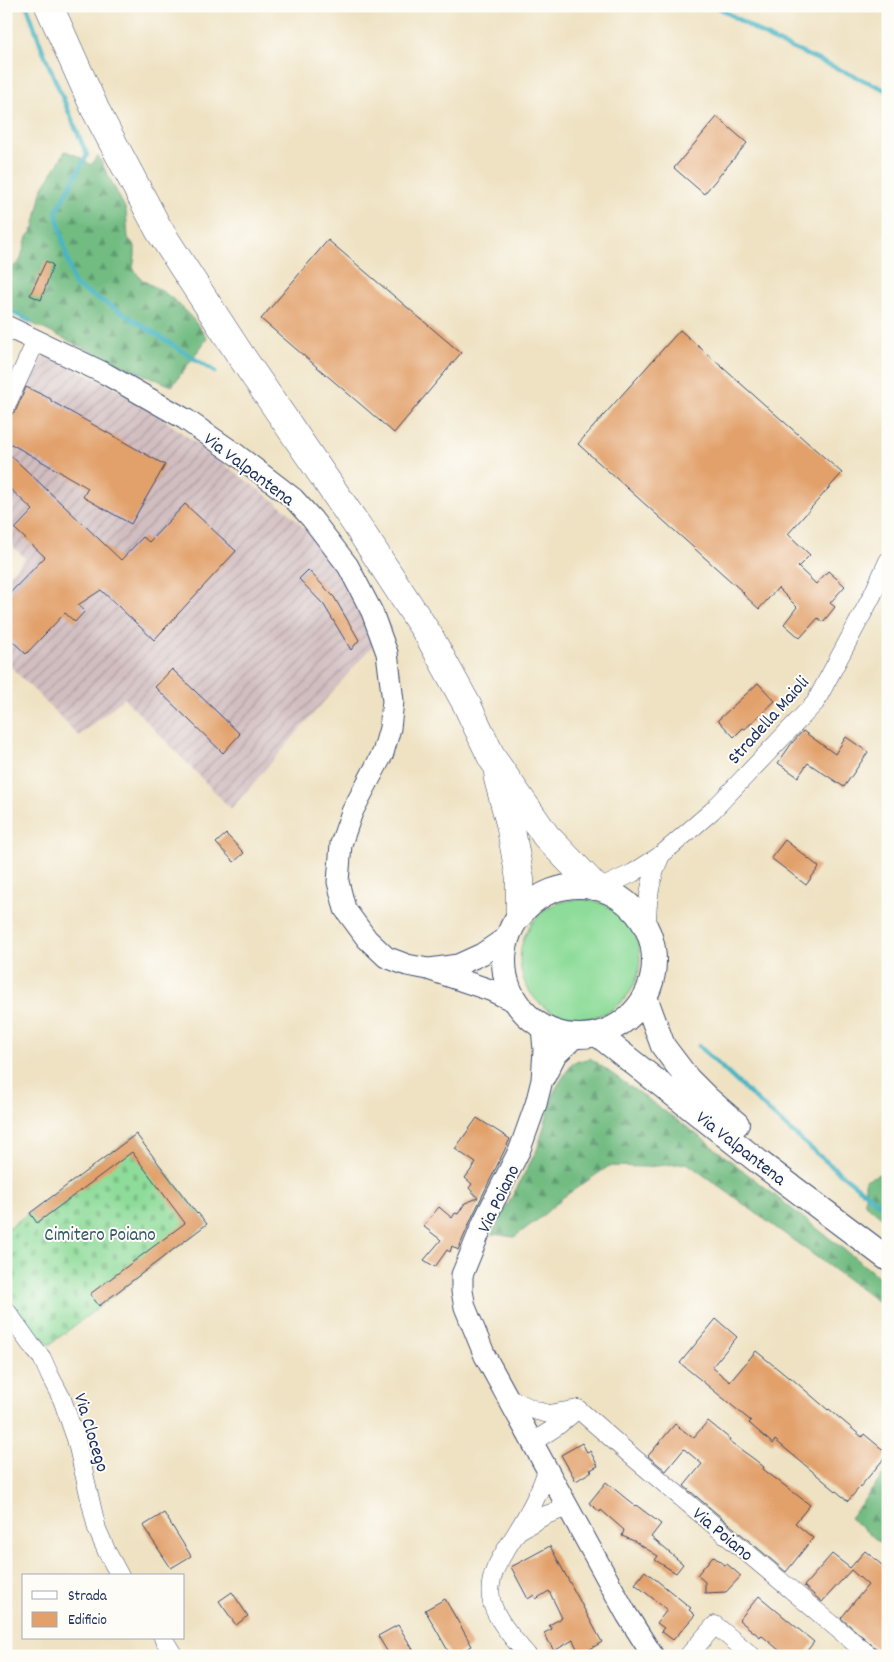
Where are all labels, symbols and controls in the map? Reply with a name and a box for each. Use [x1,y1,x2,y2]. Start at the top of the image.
street label: Via Valpantena [197,428,300,515]
street label: Stradella Maioli [722,671,817,772]
street label: Via Valpantena [689,1106,792,1194]
street label: Via Poiano [472,1161,528,1238]
park label: Cimitero Poiano [44,1223,156,1250]
street label: Via Clocego [65,1390,114,1476]
street label: Via Poiano [685,1502,758,1569]
legend [22,1574,185,1640]
text: Strada [68,1586,108,1608]
text: Edificio [68,1610,107,1632]

